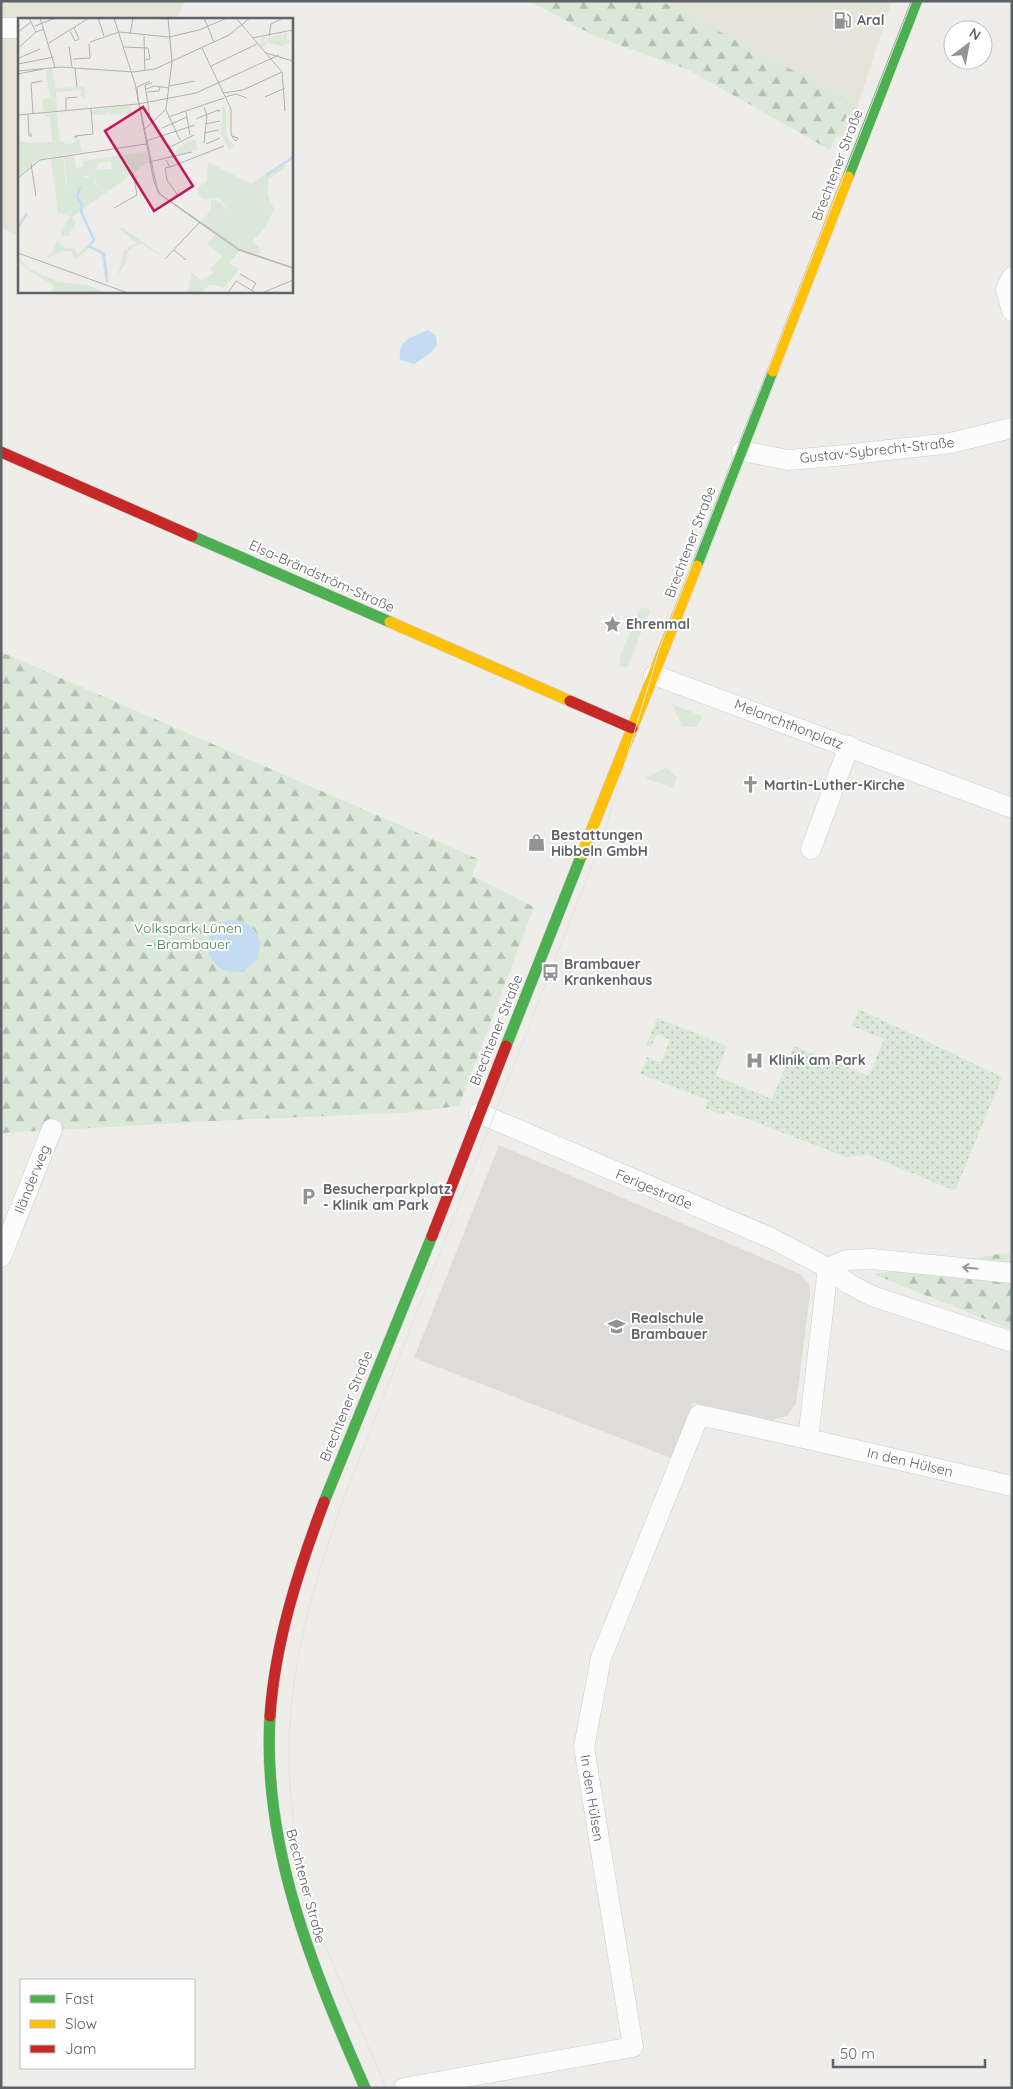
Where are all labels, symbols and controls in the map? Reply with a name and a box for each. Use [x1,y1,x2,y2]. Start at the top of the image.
fuel station icon: Aral [833,10,853,30]
place label: Aral [857,11,884,29]
inset map [18,18,292,292]
north arrow [943,20,993,70]
text: N [966,24,984,44]
street label: Brechtener Straße [807,107,867,223]
street label: Gustav-Sybrecht-Straße [799,433,955,467]
street label: Brechtener Straße [660,484,720,600]
street label: Elsa-Brändström-Straße [246,536,398,616]
place icon: Ehrenmal [602,614,622,634]
place label: Ehrenmal [626,615,690,633]
street label: Melanchthonplatz [732,695,846,753]
church icon: Martin-Luther-Kirche [740,775,760,795]
place label: Martin-Luther-Kirche [764,776,905,794]
place label: Bestattungen Hibbeln GmbH [551,826,648,860]
shop icon: Bestattungen Hibbeln GmbH [527,833,547,853]
park label: Volkspark Lünen – Brambauer [134,919,242,953]
place label: Brambauer Krankenhaus [564,955,652,989]
bus stop icon: Brambauer Krankenhaus [540,962,560,982]
street label: Brechtener Straße [466,972,526,1088]
hospital icon: Klinik am Park [745,1050,765,1070]
place label: Klinik am Park [769,1051,866,1069]
street label: Iländerweg [10,1142,54,1216]
street label: Ferigestraße [613,1165,695,1213]
place label: Besucherparkplatz - Klinik am Park [323,1180,451,1214]
parking icon: Besucherparkplatz - Klinik am Park [299,1187,319,1207]
one-way arrow [962,1264,978,1273]
place label: Realschule Brambauer [631,1309,708,1343]
school or university icon: Realschule Brambauer [607,1316,627,1336]
street label: Brechtener Straße [316,1348,376,1464]
street label: In den Hülsen [865,1443,955,1481]
street label: In den Hülsen [576,1753,608,1843]
street label: Brechtener Straße [282,1827,330,1945]
legend [20,1979,195,2069]
text: Fast [65,1989,94,2008]
text: Slow [65,2014,97,2033]
scale bar [833,2036,986,2068]
text: Jam [65,2039,96,2058]
text: 50 m [840,2044,875,2063]

